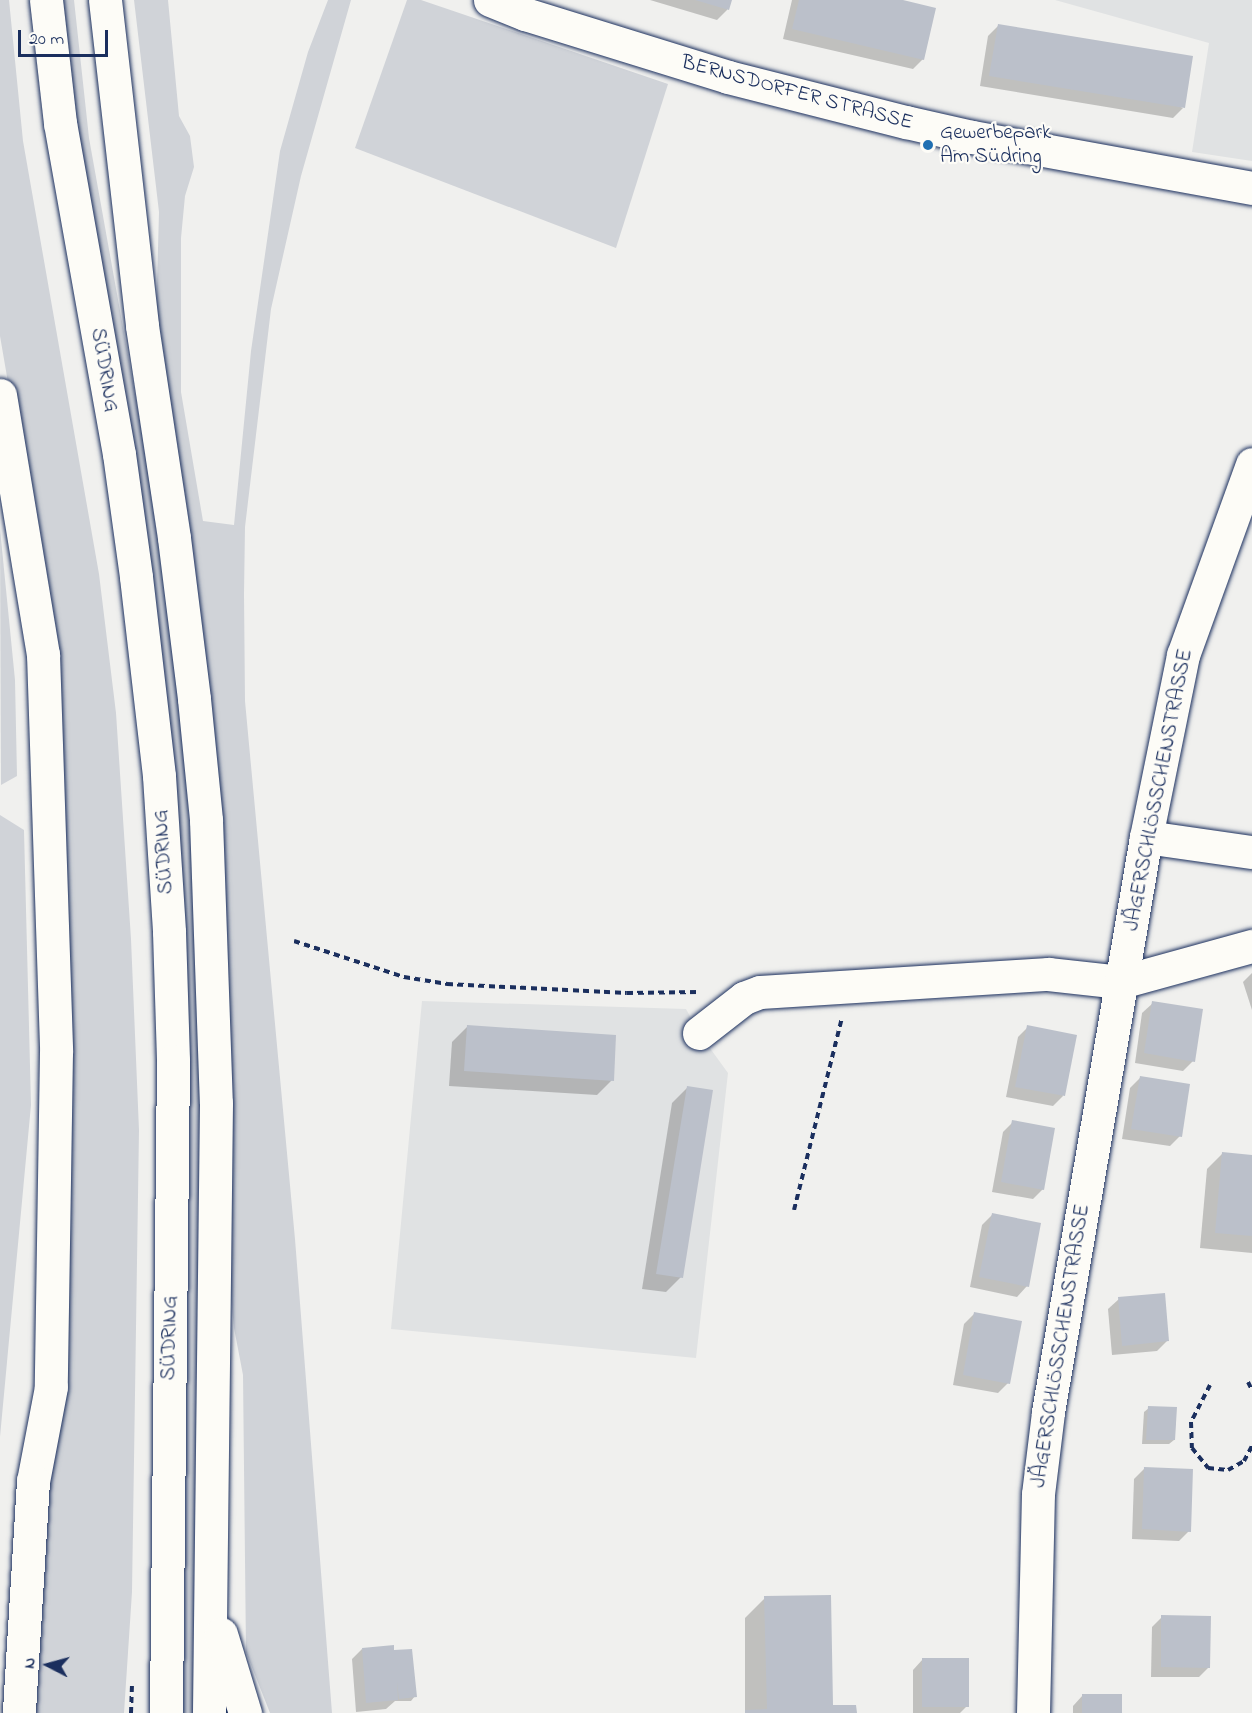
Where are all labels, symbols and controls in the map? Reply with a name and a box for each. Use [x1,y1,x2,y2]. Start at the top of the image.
scale bar [21,18,111,56]
text: 20 m [29,27,64,53]
street label: BERNSDORFER STRASSE [678,50,916,136]
place label: Gewerbepark Am Südring [940,120,1051,170]
marker: Gewerbepark Am Südring [921,138,935,152]
street label: SÜDRING [84,326,124,414]
street label: JÄGERSCHLÖSSCHENSTRASSE [1119,647,1199,933]
street label: SÜDRING [148,809,180,895]
street label: JÄGERSCHLÖSSCHENSTRASSE [1026,1202,1096,1490]
street label: SÜDRING [157,1295,183,1381]
north arrow [18,1635,78,1695]
text: N [18,1656,43,1670]

